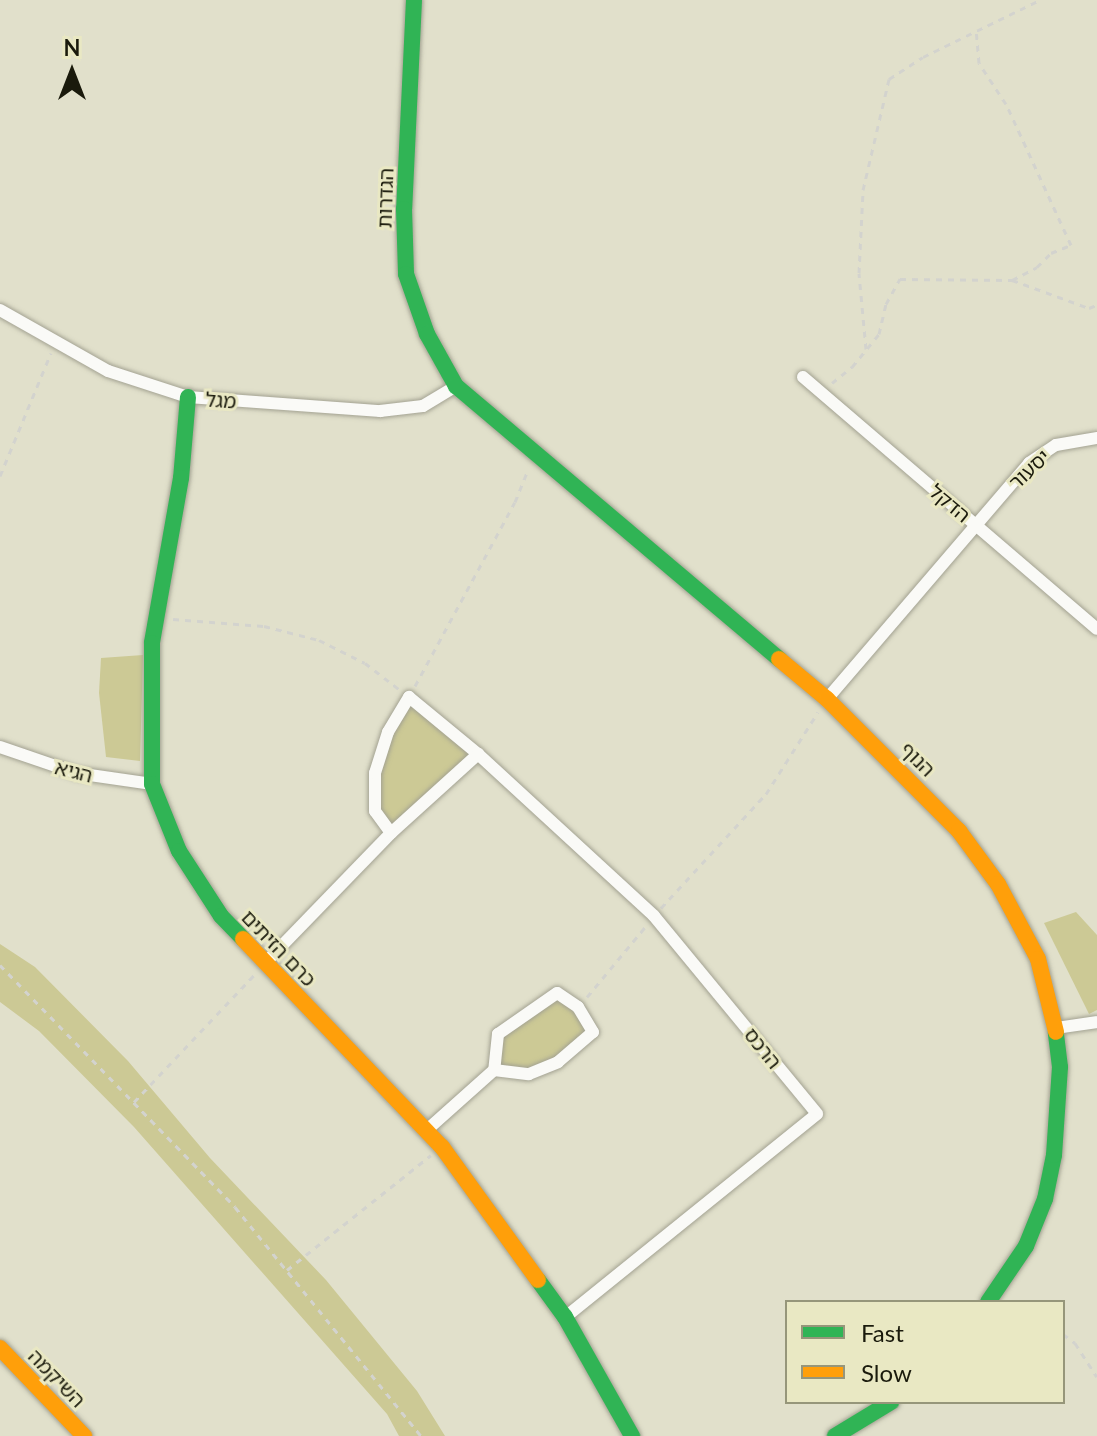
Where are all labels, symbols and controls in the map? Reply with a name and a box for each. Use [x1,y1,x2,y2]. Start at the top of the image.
north arrow [32,32,112,112]
text: N [64,34,80,61]
street label: הגדרות [372,167,398,229]
street label: מגל [205,387,237,413]
street label: יסעור [1004,444,1054,494]
street label: הדקל [925,479,975,527]
street label: הנוף [896,737,940,781]
street label: הגיא [53,755,95,787]
street label: כרם הזיתים [237,905,321,991]
street label: הרכס [739,1023,787,1073]
legend [785,1300,1065,1404]
text: Fast [861,1318,904,1347]
street label: השיקמה [24,1344,90,1412]
text: Slow [861,1358,912,1387]

